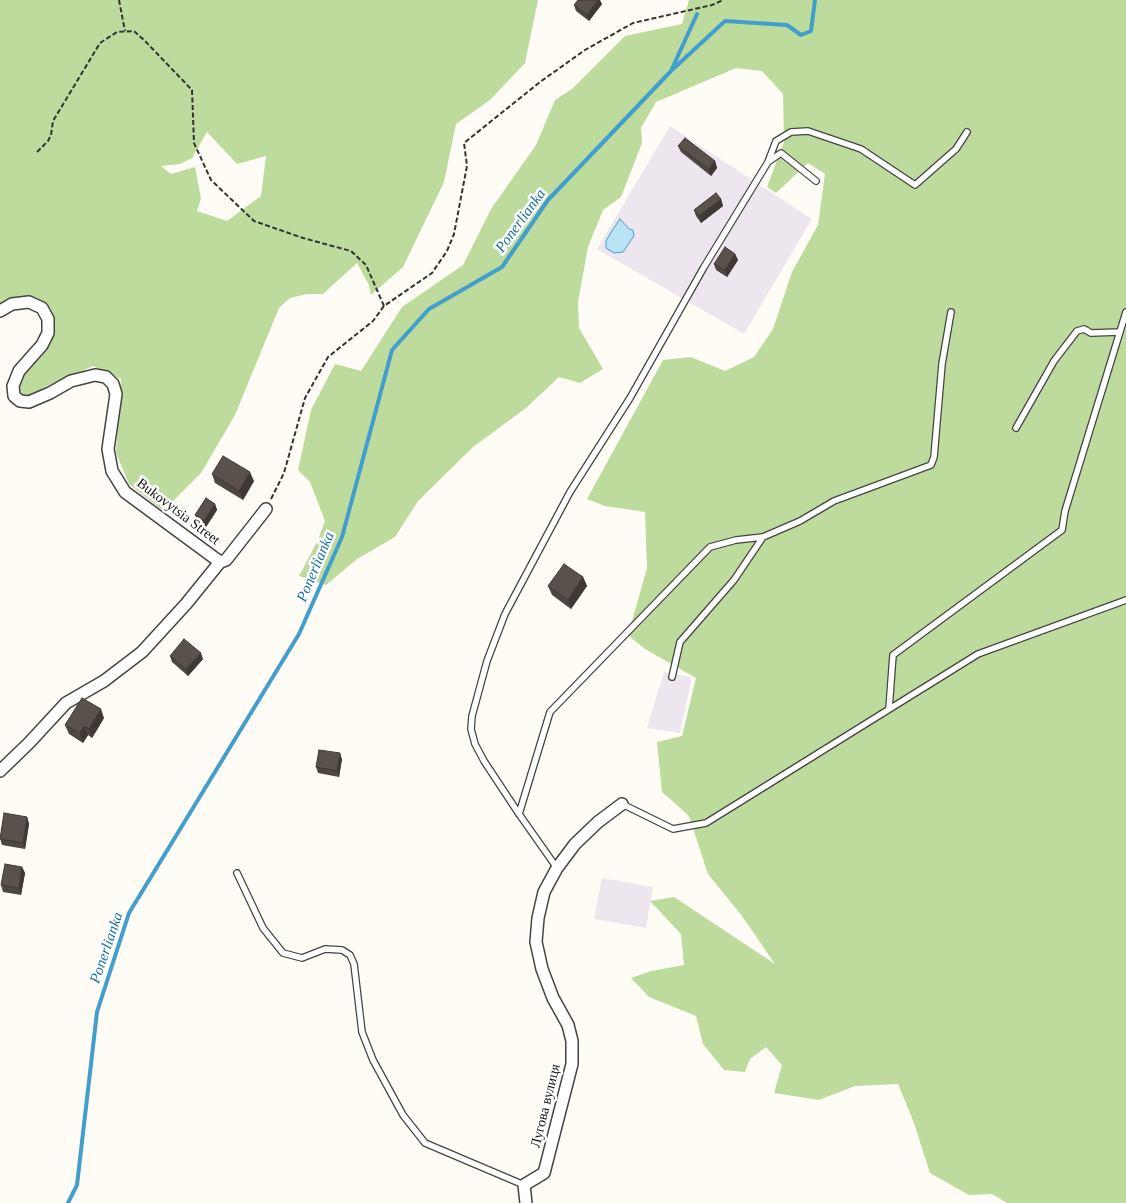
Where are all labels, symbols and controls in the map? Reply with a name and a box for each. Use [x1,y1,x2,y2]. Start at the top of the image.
water label: Ponerlianka [492,186,550,256]
street label: Bukovytsia Street [133,475,223,549]
water label: Ponerlianka [293,529,339,605]
water label: Ponerlianka [86,910,128,986]
street label: Лугова вулиця [527,1062,565,1150]

